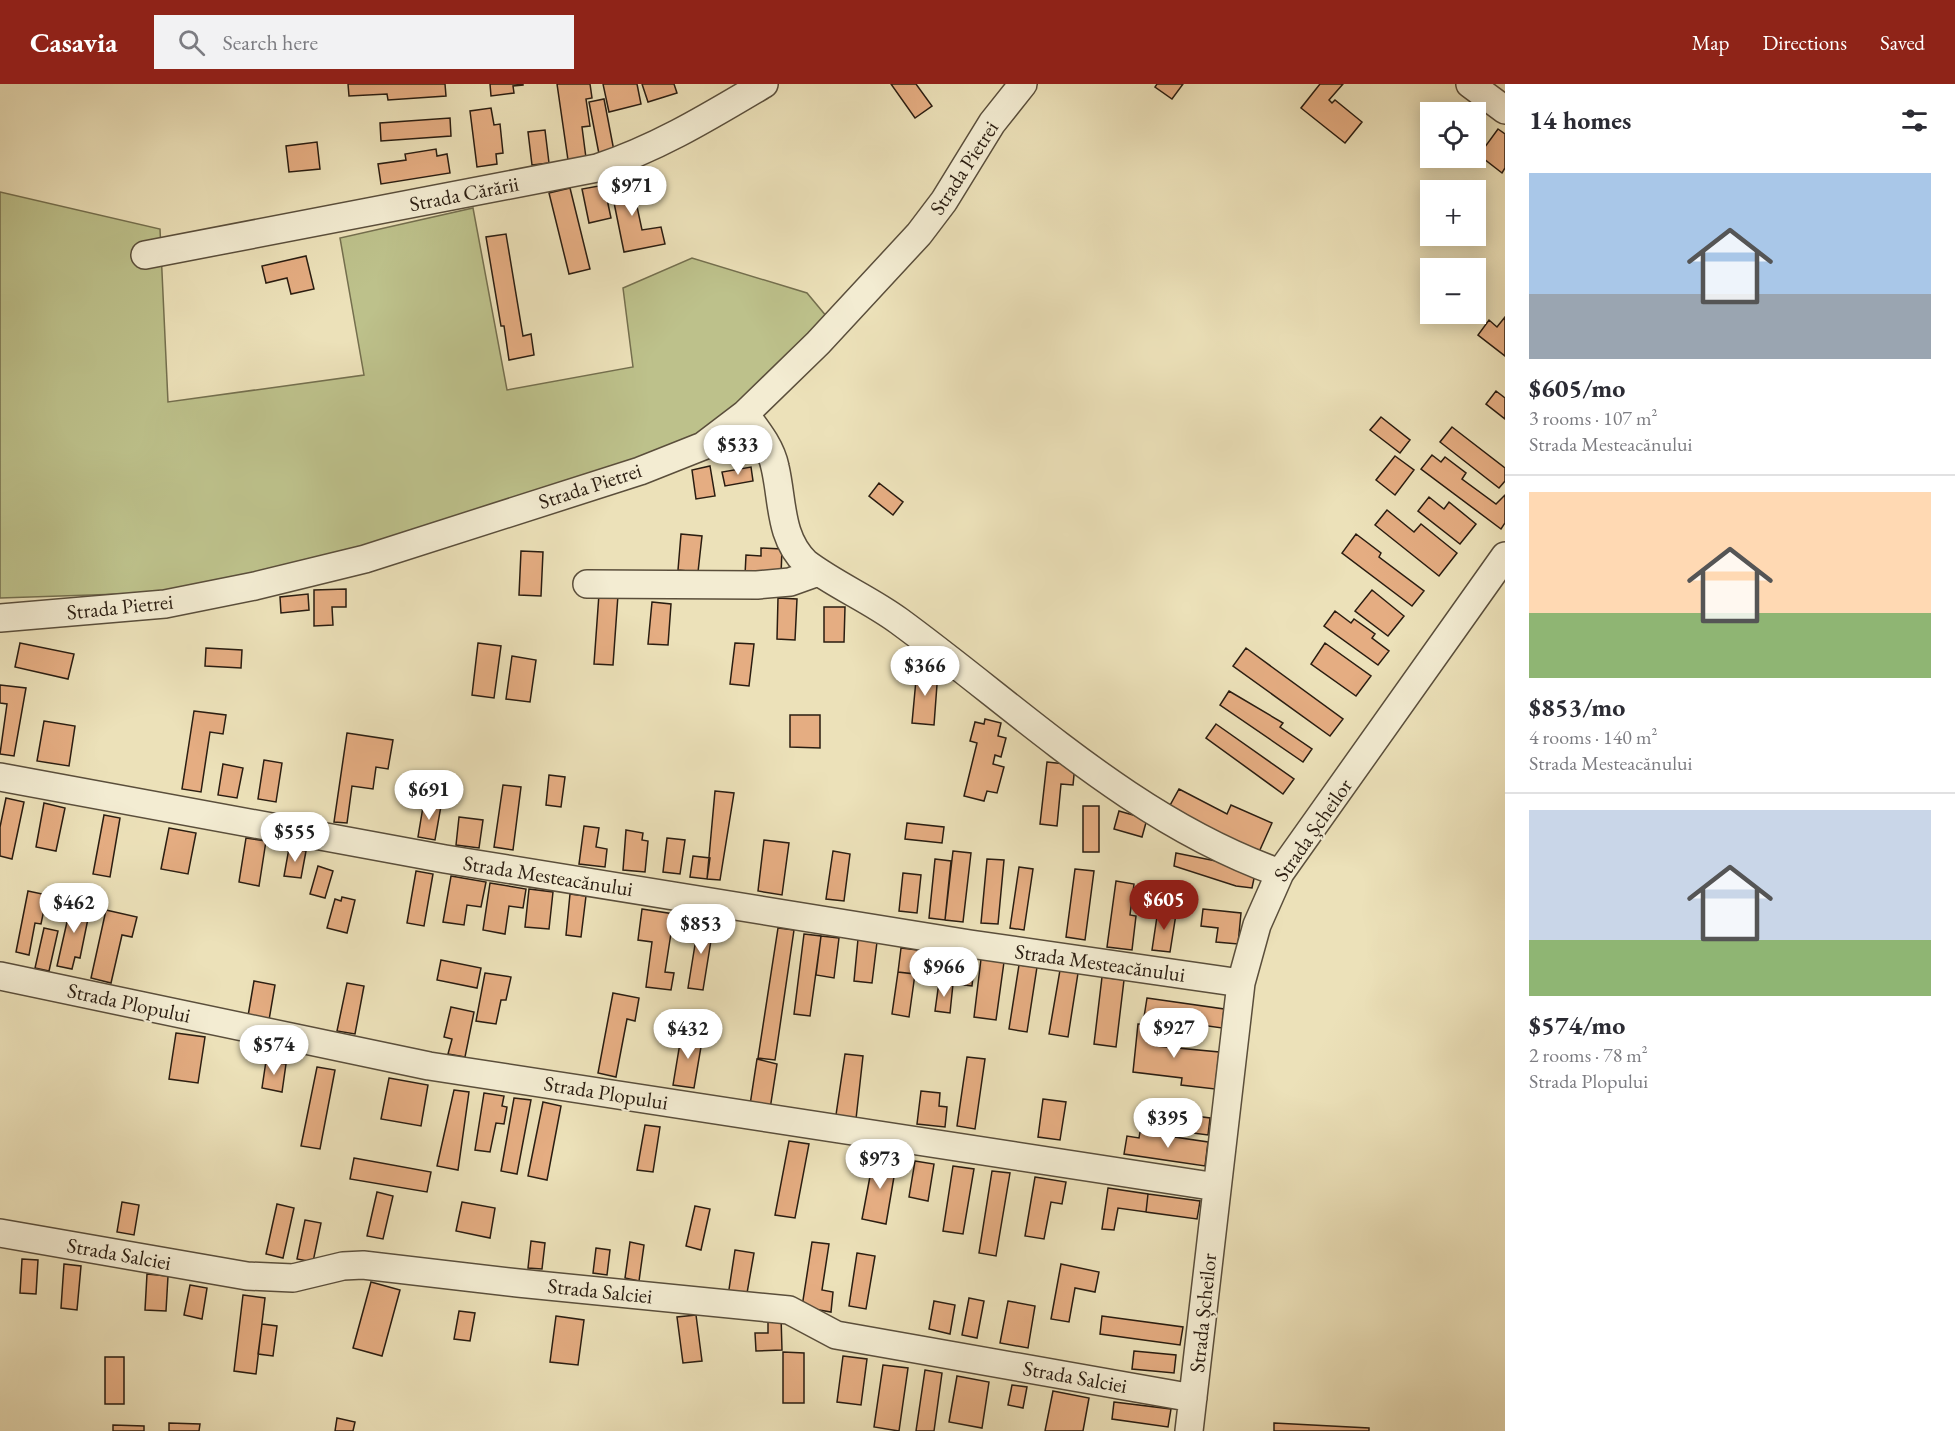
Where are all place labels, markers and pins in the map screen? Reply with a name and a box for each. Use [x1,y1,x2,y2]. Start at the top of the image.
pin: $971 [596,166,668,217]
pin: $533 [702,425,774,476]
pin: $366 [889,646,961,697]
pin: $691 [393,770,465,821]
pin: $555 [259,812,331,863]
pin: $605 [1128,880,1200,931]
pin: $462 [38,883,110,934]
pin: $853 [665,904,737,955]
pin: $966 [908,947,980,998]
pin: $927 [1138,1008,1210,1059]
pin: $432 [652,1009,724,1060]
pin: $574 [238,1025,310,1076]
pin: $395 [1132,1098,1204,1149]
pin: $973 [844,1139,916,1190]

